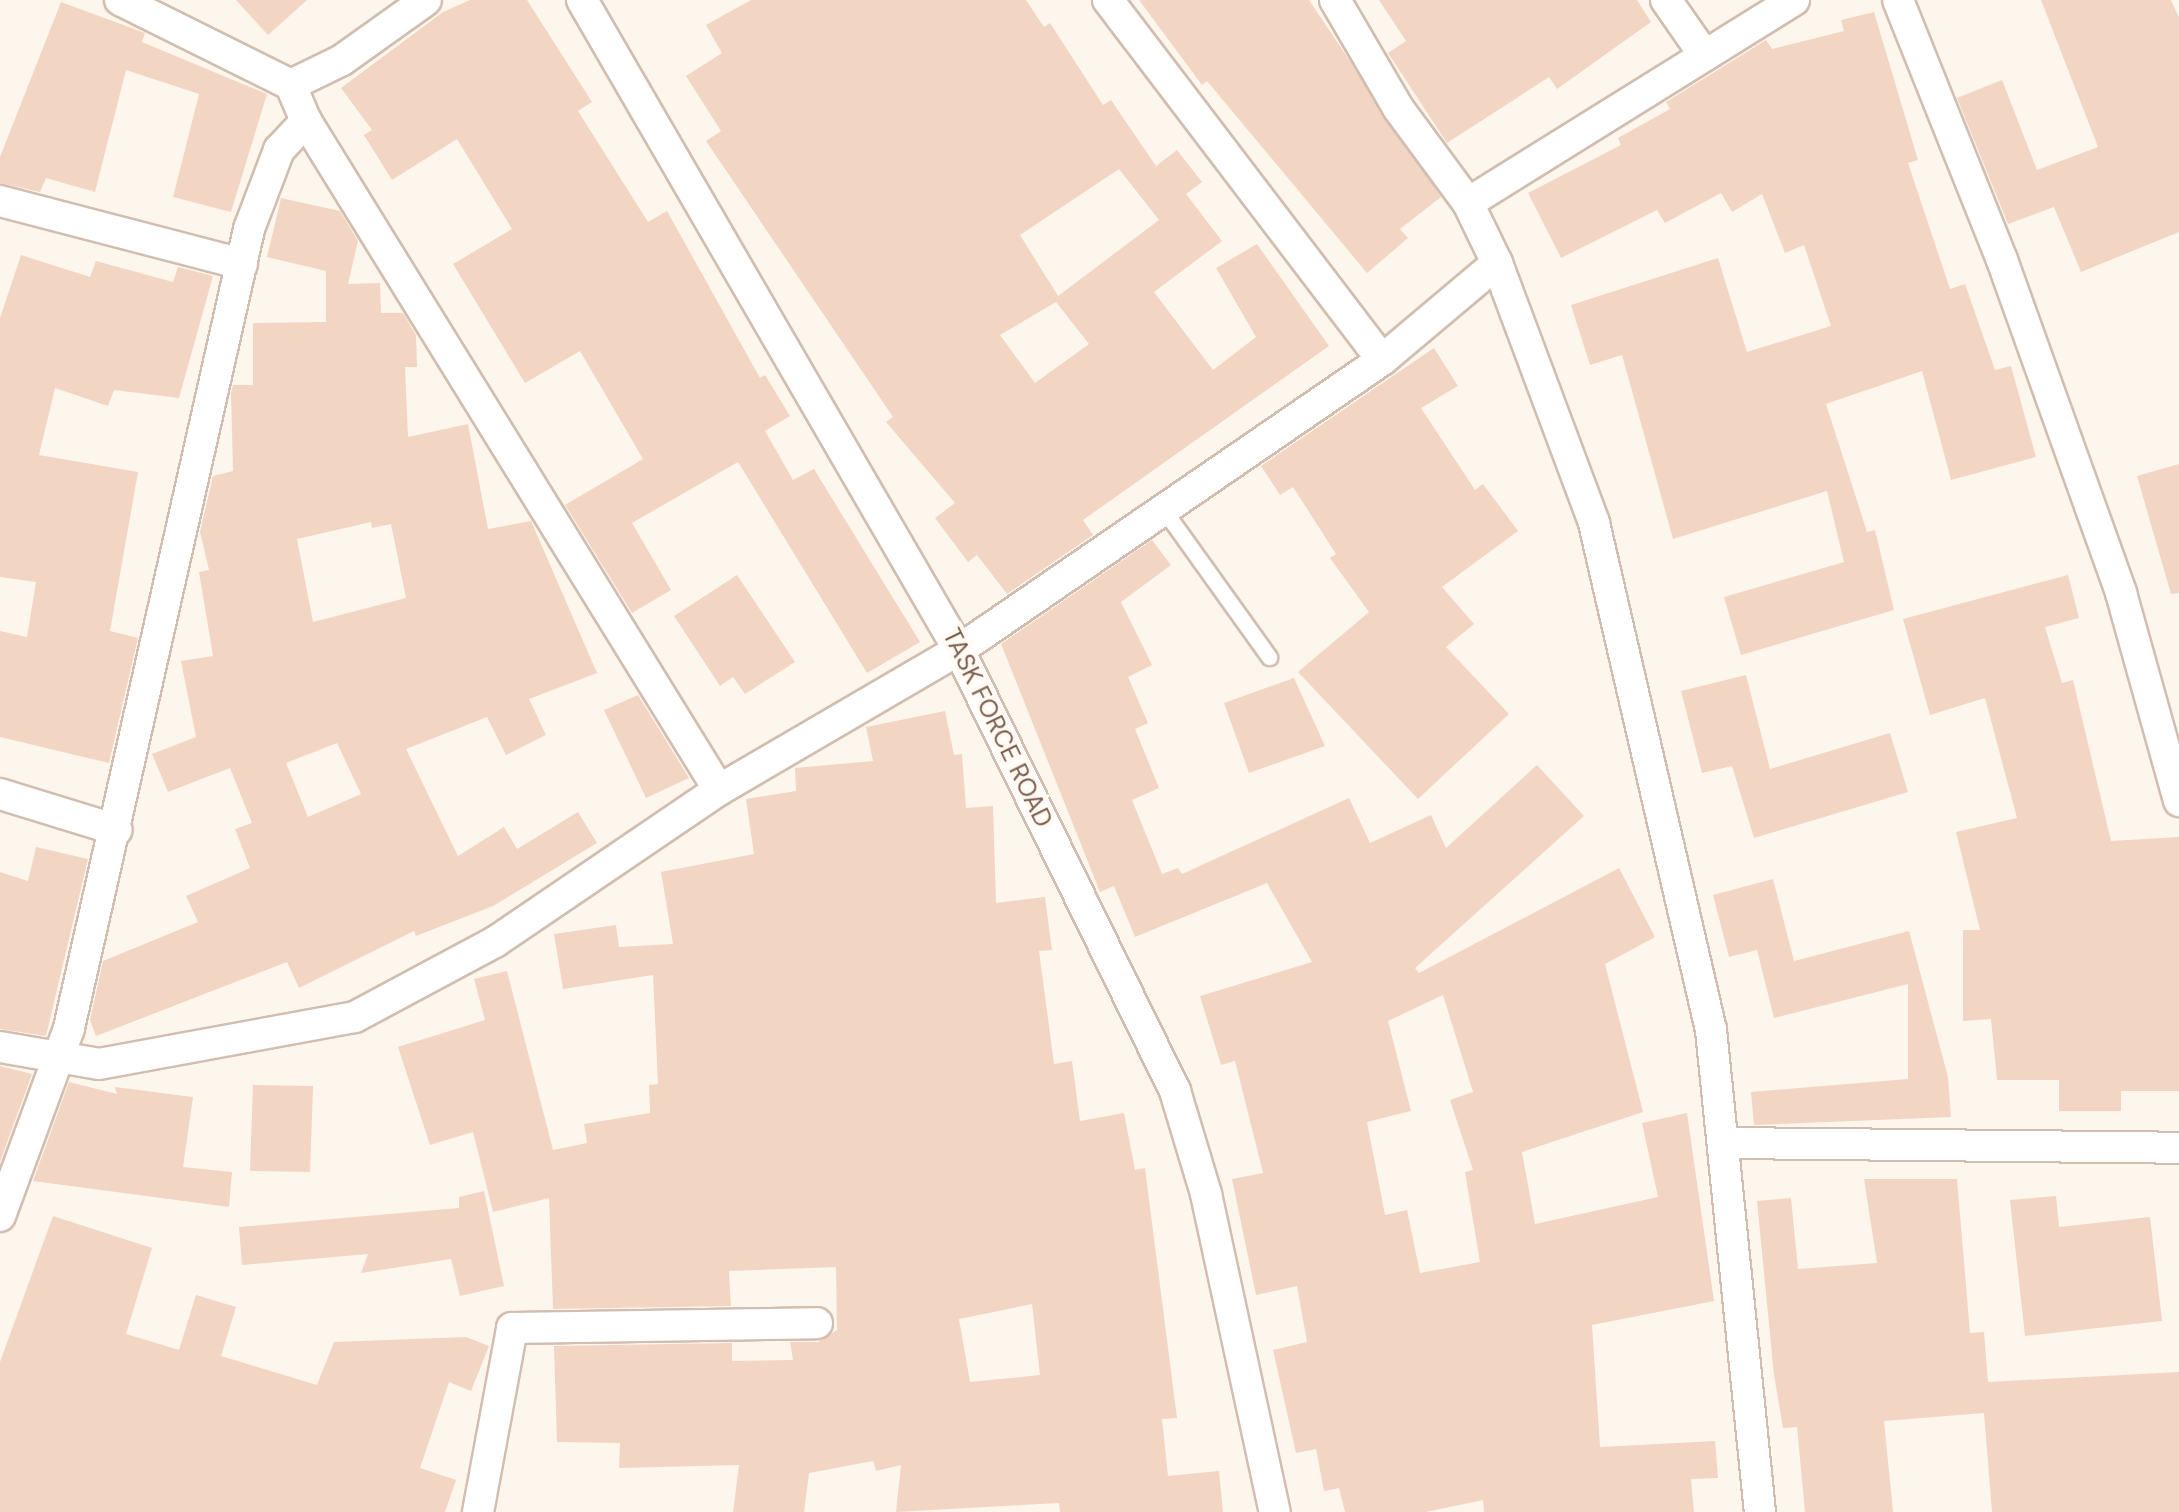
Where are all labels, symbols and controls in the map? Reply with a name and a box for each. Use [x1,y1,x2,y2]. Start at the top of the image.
street label: TASK FORCE ROAD [936,624,1058,832]

